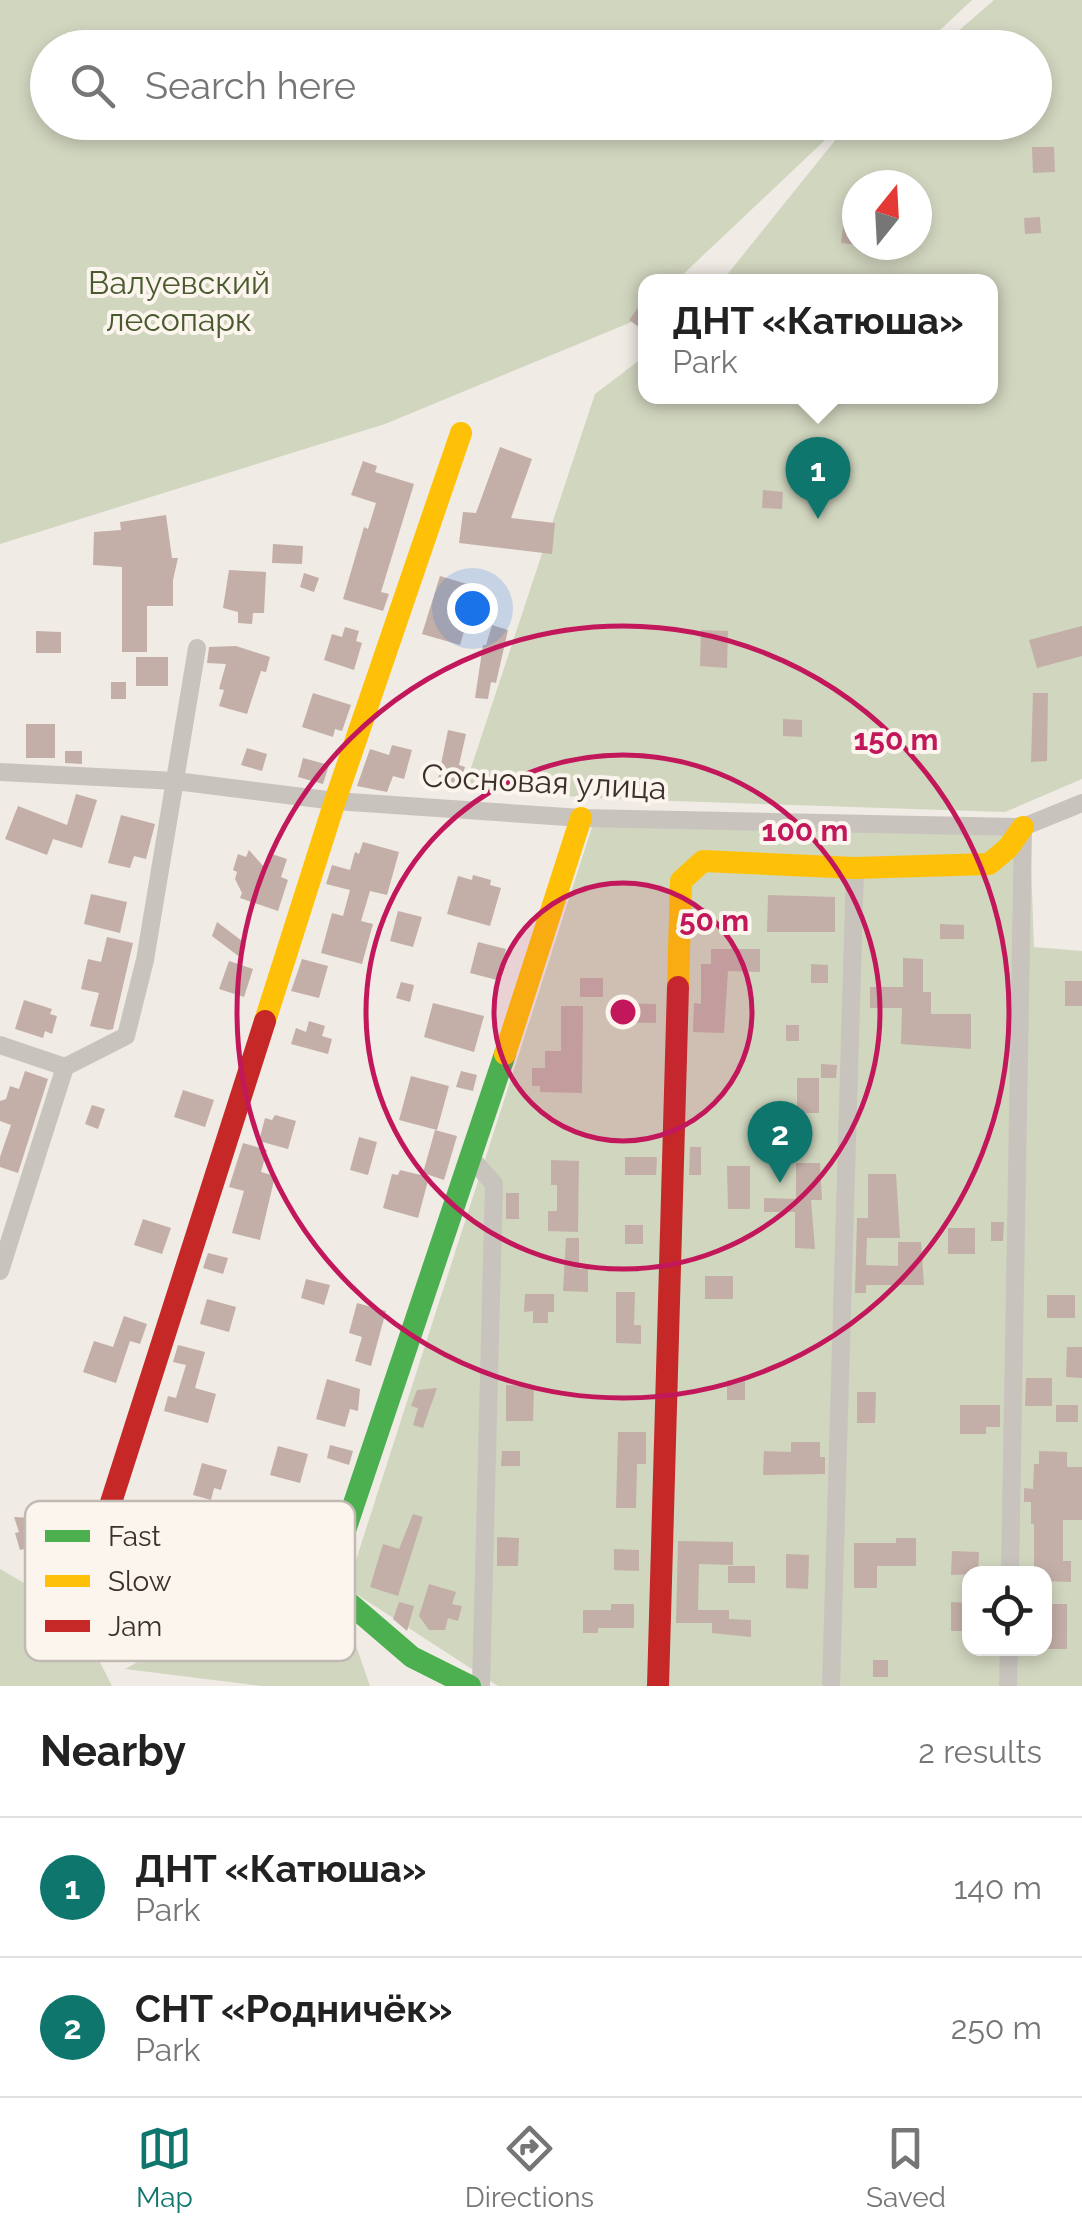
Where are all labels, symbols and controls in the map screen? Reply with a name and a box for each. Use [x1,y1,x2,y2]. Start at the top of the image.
search box [30,30,1052,140]
icon: search [65,58,120,113]
text: Search here [145,63,356,108]
north arrow [842,170,932,260]
park label: Валуевский лесопарк [88,264,270,338]
popup [638,274,998,404]
text: ДНТ «Катюша» [672,298,964,343]
text: Park [672,343,738,380]
pin: 1 [786,436,850,519]
your location [447,583,498,634]
text: 150 m [854,722,939,757]
street label: Сосновая улица [421,757,667,806]
text: 100 m [762,813,848,848]
text: 50 m [679,903,749,938]
centre of rings [605,994,641,1030]
pin: 2 [748,1100,812,1183]
legend [25,1501,355,1661]
text: Fast [108,1520,161,1553]
text: Slow [108,1565,172,1598]
map controls [962,1566,1052,1656]
button: locate [962,1566,1052,1656]
text: Jam [108,1610,162,1643]
text: Nearby [40,1727,186,1776]
text: 2 results [918,1733,1042,1770]
text: ДНТ «Катюша» [135,1846,426,1891]
text: 1 [65,1869,80,1906]
text: 140 m [954,1869,1042,1906]
text: Park [135,1891,200,1928]
text: СНТ «Родничёк» [135,1986,452,2031]
text: 2 [63,2009,82,2046]
text: 250 m [951,2009,1042,2046]
text: Park [135,2031,200,2068]
tab: Map [136,2121,193,2214]
tab: Directions [465,2121,594,2214]
tab: Saved [866,2121,946,2214]

